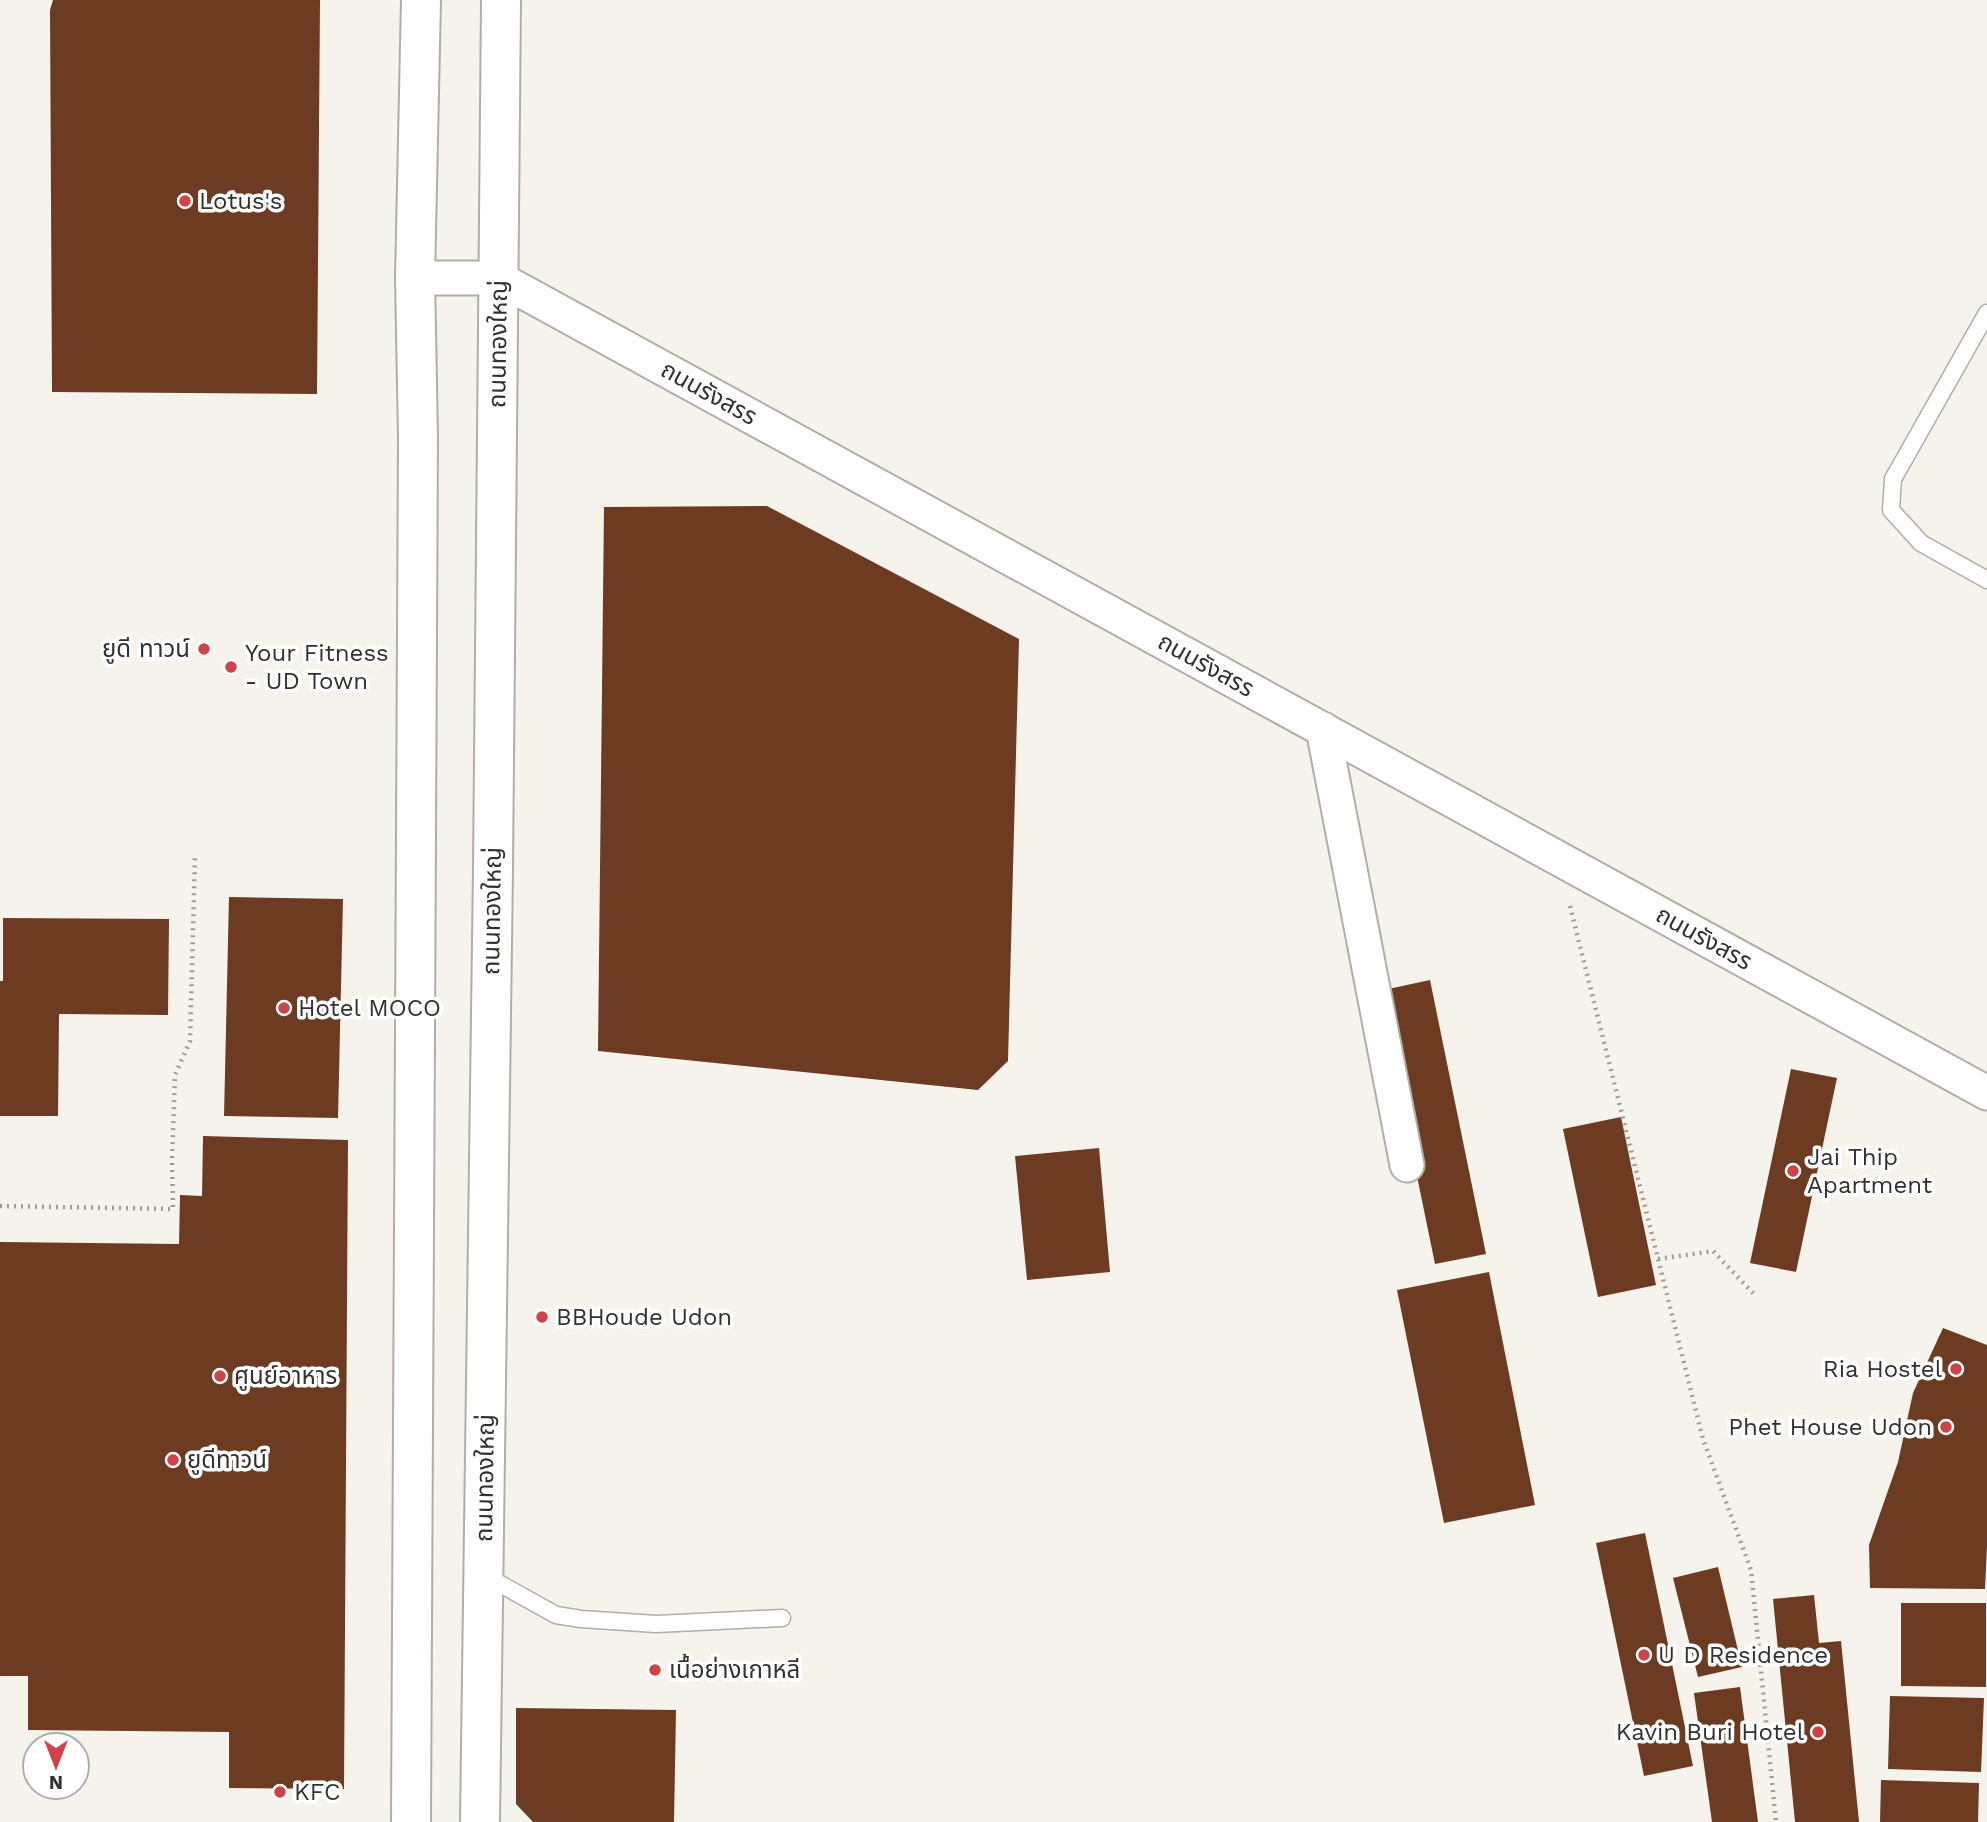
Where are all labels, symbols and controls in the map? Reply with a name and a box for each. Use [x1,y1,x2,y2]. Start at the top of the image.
place label: Lotus's [199,187,282,215]
marker: Lotus's [177,193,193,209]
street label: ถนนทองใหญ่ [483,280,513,408]
street label: ถนนรังสรร [656,355,762,431]
street label: ถนนรังสรร [1153,627,1259,703]
place label: ยูดี ทาวน์ [102,635,190,664]
place label: Your Fitness - UD Town [245,639,389,695]
marker: ยูดี ทาวน์ [196,641,212,657]
marker: Your Fitness - UD Town [223,659,239,675]
street label: ถนนทองใหญ่ [477,847,507,975]
street label: ถนนรังสรร [1651,900,1757,976]
place label: Hotel MOCO [298,994,441,1022]
marker: Hotel MOCO [276,1000,292,1016]
place label: Jai Thip Apartment [1807,1143,1932,1199]
marker: Jai Thip Apartment [1785,1163,1801,1179]
place label: BBHoude Udon [556,1303,732,1331]
marker: BBHoude Udon [534,1309,550,1325]
place label: Ria Hostel [1823,1355,1943,1383]
marker: Ria Hostel [1948,1361,1964,1377]
place label: ศูนย์อาหาร [234,1362,337,1391]
marker: ศูนย์อาหาร [212,1368,228,1384]
place label: Phet House Udon [1728,1413,1932,1441]
street label: ถนนทองใหญ่ [470,1414,500,1542]
marker: Phet House Udon [1938,1419,1954,1435]
place label: ยูดีทาวน์ [187,1446,267,1475]
marker: ยูดีทาวน์ [165,1452,181,1468]
place label: U D Residence [1658,1641,1828,1669]
marker: U D Residence [1636,1647,1652,1663]
place label: เนื้อย่างเกาหลี [669,1653,800,1684]
marker: เนื้อย่างเกาหลี [647,1662,663,1678]
place label: Kavin Buri Hotel [1616,1718,1805,1746]
marker: Kavin Buri Hotel [1810,1724,1826,1740]
north arrow [21,1731,91,1801]
text: N [49,1771,63,1794]
place label: KFC [294,1778,341,1806]
marker: KFC [272,1784,288,1800]

